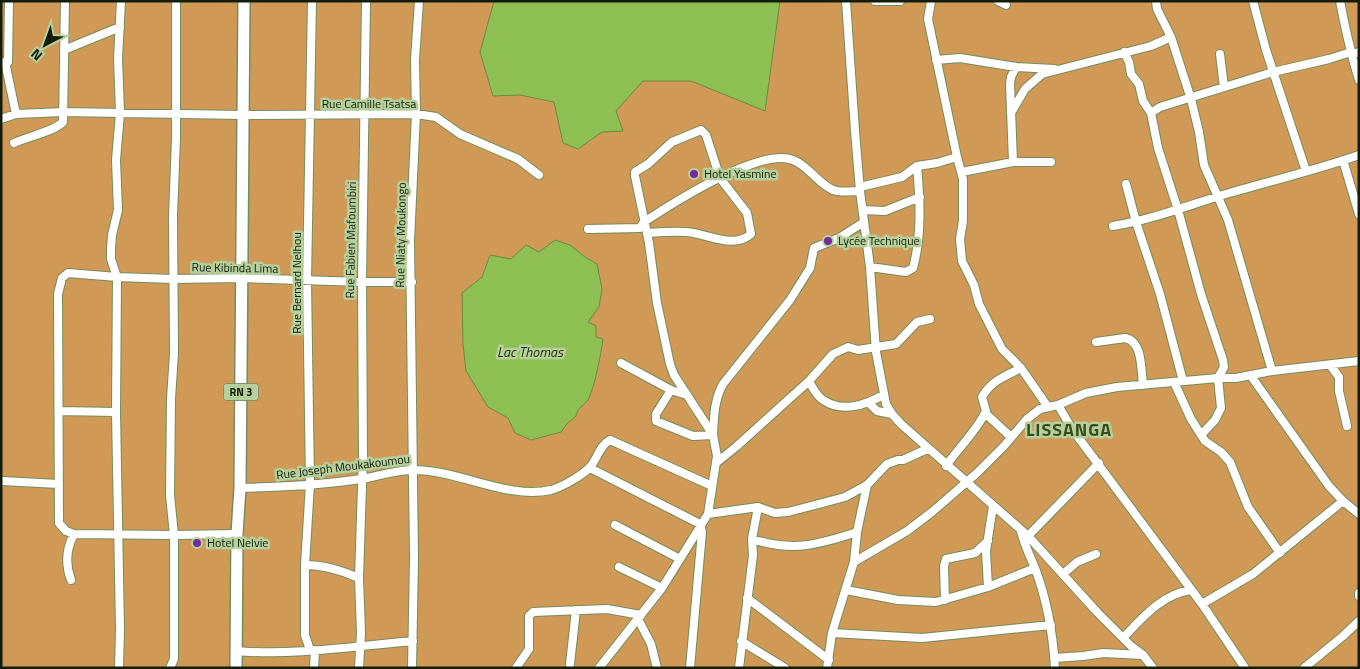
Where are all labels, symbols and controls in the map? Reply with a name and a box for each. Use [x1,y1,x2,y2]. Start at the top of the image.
north arrow [20,20,70,70]
text: N [26,44,47,66]
street label: Rue Camille Tsatsa [322,94,416,113]
place label: Hotel Yasmine [704,164,776,183]
marker: Hotel Yasmine [688,168,700,180]
street label: Rue Fabien Mafoumbiri [340,181,361,299]
street label: Rue Niaty Moukongo [390,182,411,288]
place label: Lycée Technique [838,231,920,250]
street label: Rue Bernard Nelhou [287,232,306,334]
marker: Lycée Technique [822,235,834,247]
street label: Rue Kibinda Lima [191,257,279,278]
water label: Lac Thomas [497,341,564,362]
road number: RN 3 [224,384,258,401]
district label: LISSANGA [1026,416,1112,443]
street label: Rue Joseph Moukakoumou [275,449,411,484]
place label: Hotel Nelvie [207,533,268,552]
marker: Hotel Nelvie [191,537,203,549]

